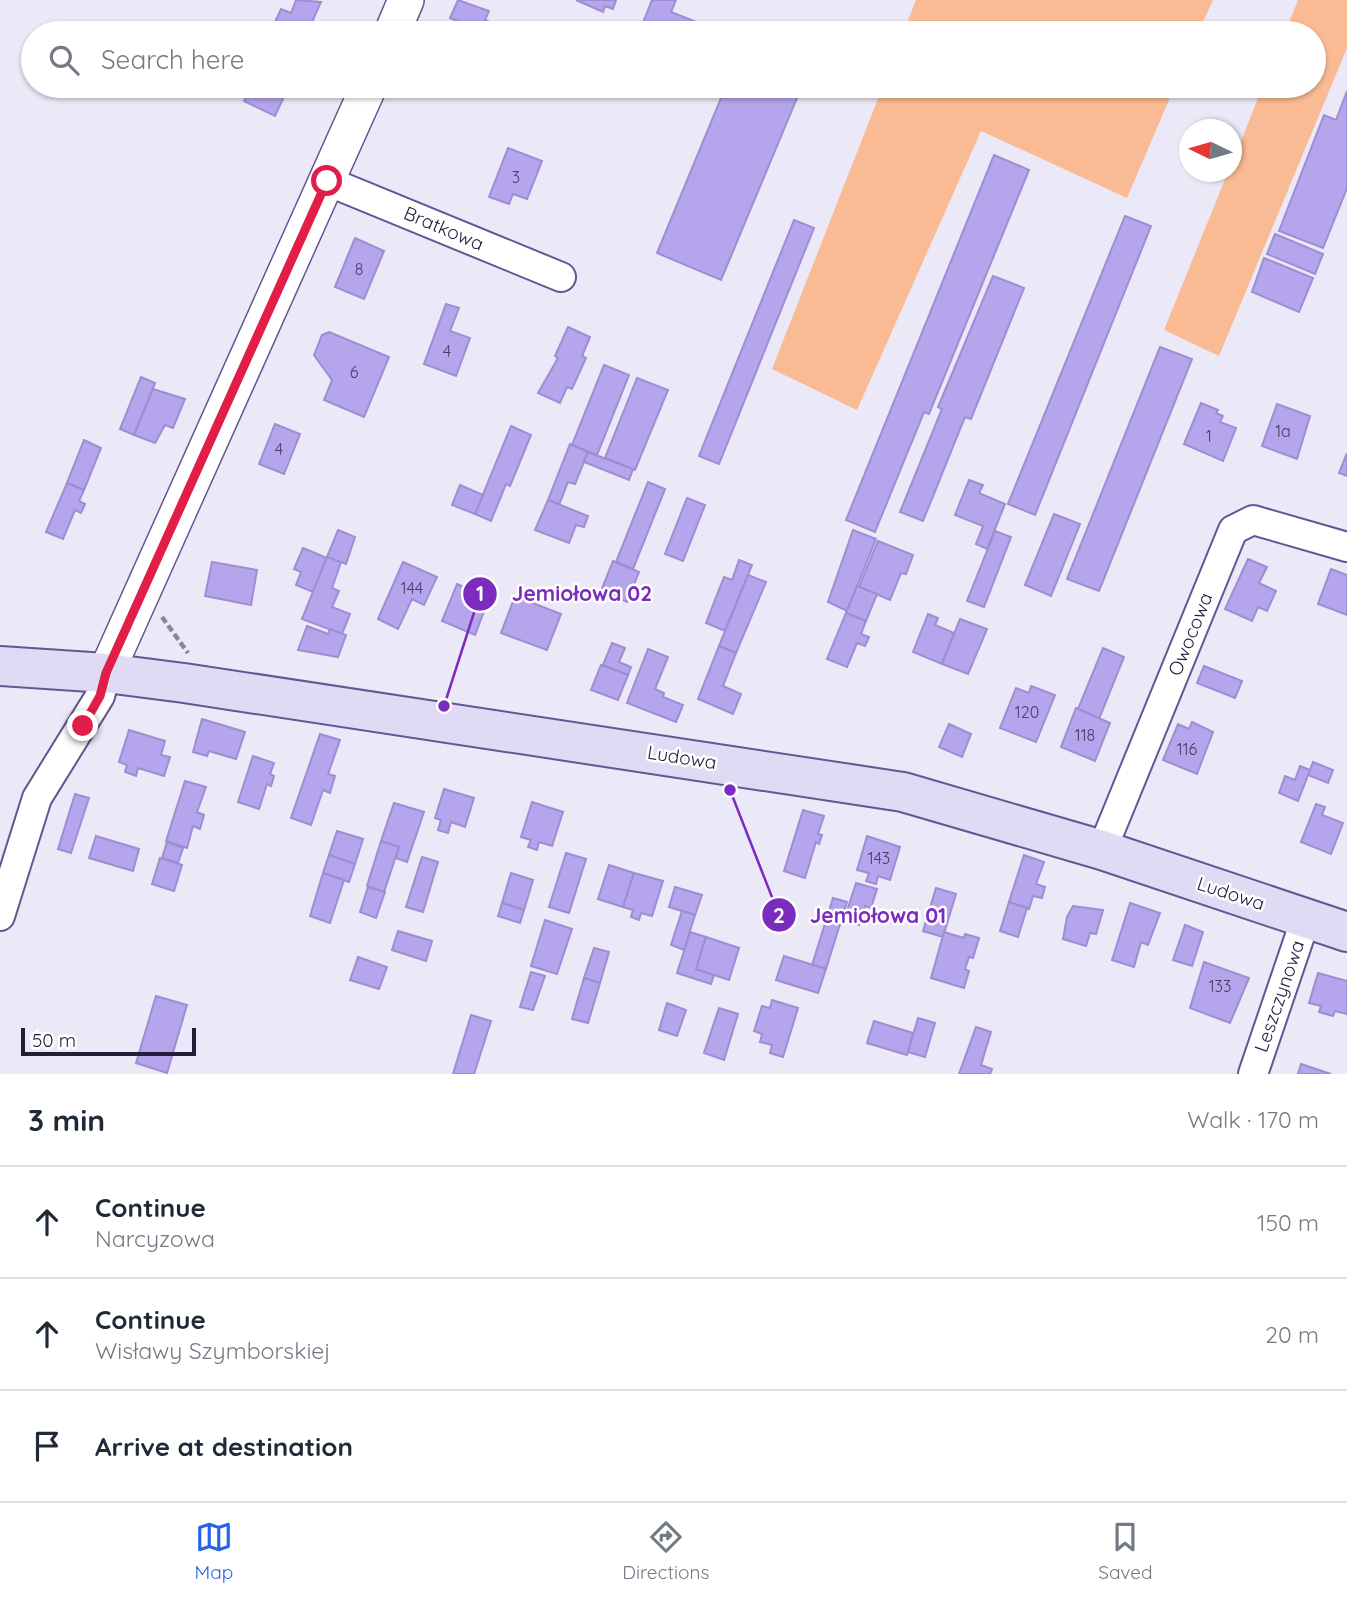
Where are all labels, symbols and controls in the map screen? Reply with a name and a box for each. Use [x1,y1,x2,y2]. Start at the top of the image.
search box [21,21,1326,98]
icon: search [45,41,83,79]
text: Search here [101,43,245,76]
north arrow [1179,119,1242,182]
route start [311,165,342,196]
house number: 3 [512,167,520,187]
street label: Bratkowa [400,200,488,256]
house number: 8 [355,259,363,279]
house number: 4 [443,341,451,361]
house number: 6 [350,362,359,382]
house number: 1a [1275,421,1291,441]
house number: 1 [1206,426,1212,446]
house number: 4 [275,439,283,459]
callout: Jemiołowa 02 [463,573,666,615]
house number: 144 [401,578,423,598]
text: 1 [476,580,484,606]
text: Jemiołowa 02 [512,580,652,606]
street label: Owocowa [1162,589,1218,679]
house number: 120 [1015,702,1039,722]
route end [67,710,98,741]
house number: 118 [1075,725,1095,745]
house number: 116 [1177,739,1198,759]
street label: Ludowa [646,740,718,774]
house number: 143 [868,848,890,868]
street label: Ludowa [1194,871,1268,915]
callout: Jemiołowa 01 [761,894,961,936]
text: 2 [773,902,785,928]
text: Jemiołowa 01 [810,902,946,928]
street label: Leszczynowa [1249,937,1309,1055]
house number: 133 [1209,976,1231,996]
scale bar [21,1025,196,1057]
text: 50 m [32,1028,76,1052]
text: 3 min [28,1101,105,1139]
text: Walk · 170 m [1187,1105,1319,1134]
text: Continue [95,1191,206,1224]
icon: ahead [28,1203,66,1241]
text: 150 m [1257,1208,1319,1237]
text: Narcyzowa [95,1224,215,1253]
text: Continue [95,1303,206,1336]
icon: ahead [28,1315,66,1353]
text: 20 m [1265,1320,1319,1349]
text: Wisławy Szymborskiej [95,1336,331,1365]
icon: arrive [28,1427,66,1465]
text: Arrive at destination [95,1430,353,1463]
tab: Map [195,1518,233,1584]
tab: Directions [622,1518,709,1584]
tab: Saved [1098,1518,1153,1584]

